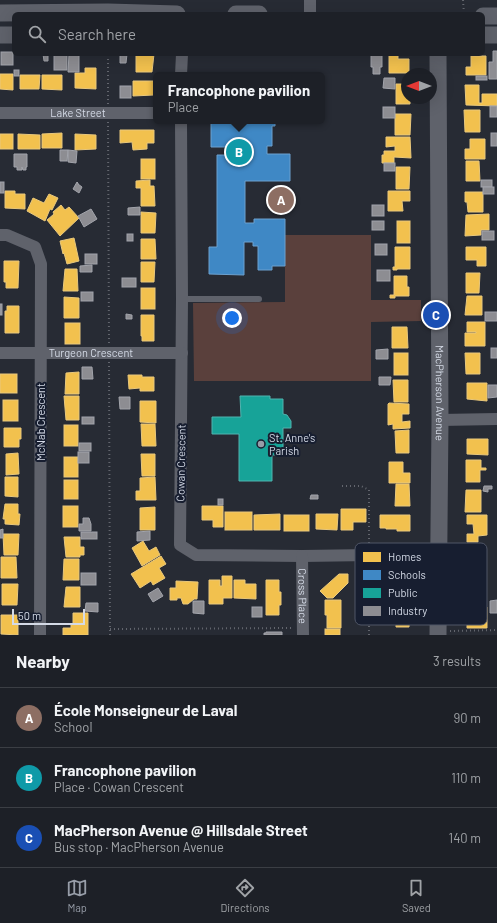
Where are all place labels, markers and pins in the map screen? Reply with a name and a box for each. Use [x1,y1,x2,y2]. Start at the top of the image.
pin: B [226,137,252,167]
pin: A [268,185,294,215]
pin: C [423,300,449,330]
place label: St. Anne's Parish [269,431,315,457]
marker: St. Anne's Parish [256,439,266,449]

